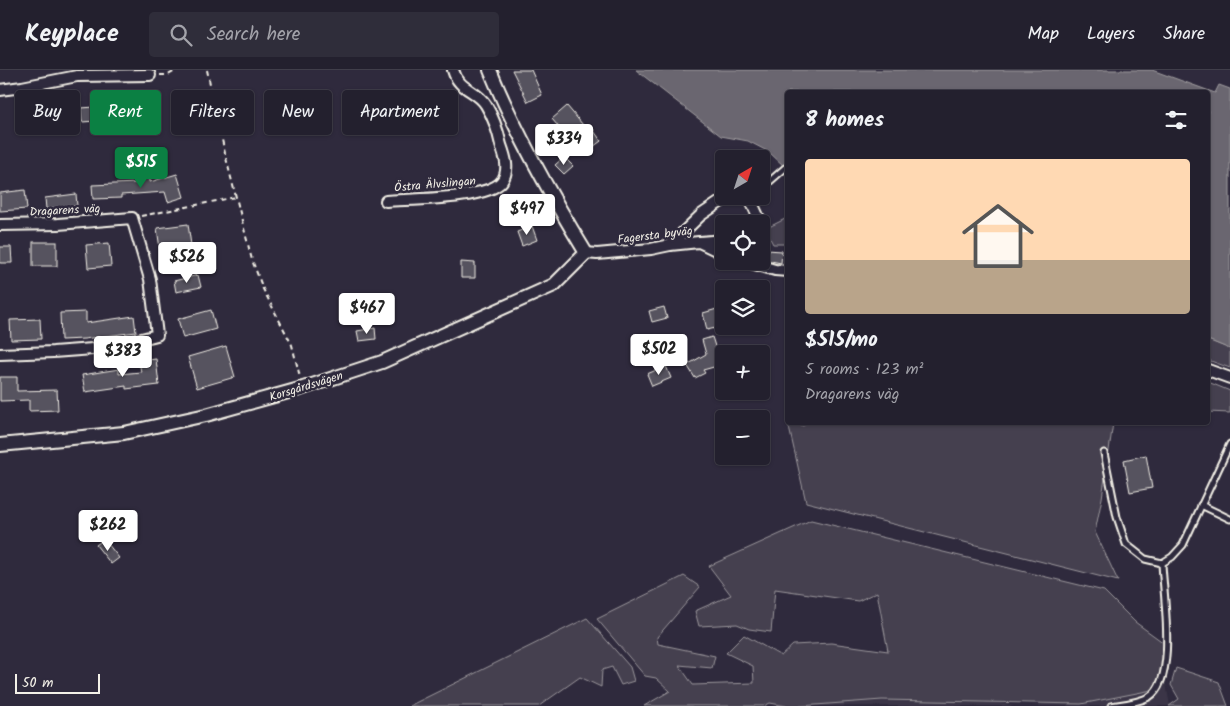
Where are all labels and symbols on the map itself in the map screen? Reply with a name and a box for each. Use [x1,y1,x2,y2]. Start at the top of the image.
pin: $334 [534,124,594,166]
pin: $515 [111,146,171,189]
north arrow [715,150,770,205]
street label: Östra Älvslingan [393,171,477,198]
pin: $497 [497,194,557,236]
street label: Dragarens väg [29,199,101,222]
street label: Fagersta byväg [616,221,694,250]
pin: $526 [157,242,217,284]
pin: $467 [337,292,397,335]
pin: $502 [629,334,689,376]
pin: $383 [93,336,153,378]
street label: Korsgårdsvägen [267,366,345,407]
pin: $262 [78,510,138,552]
scale bar [15,671,100,694]

